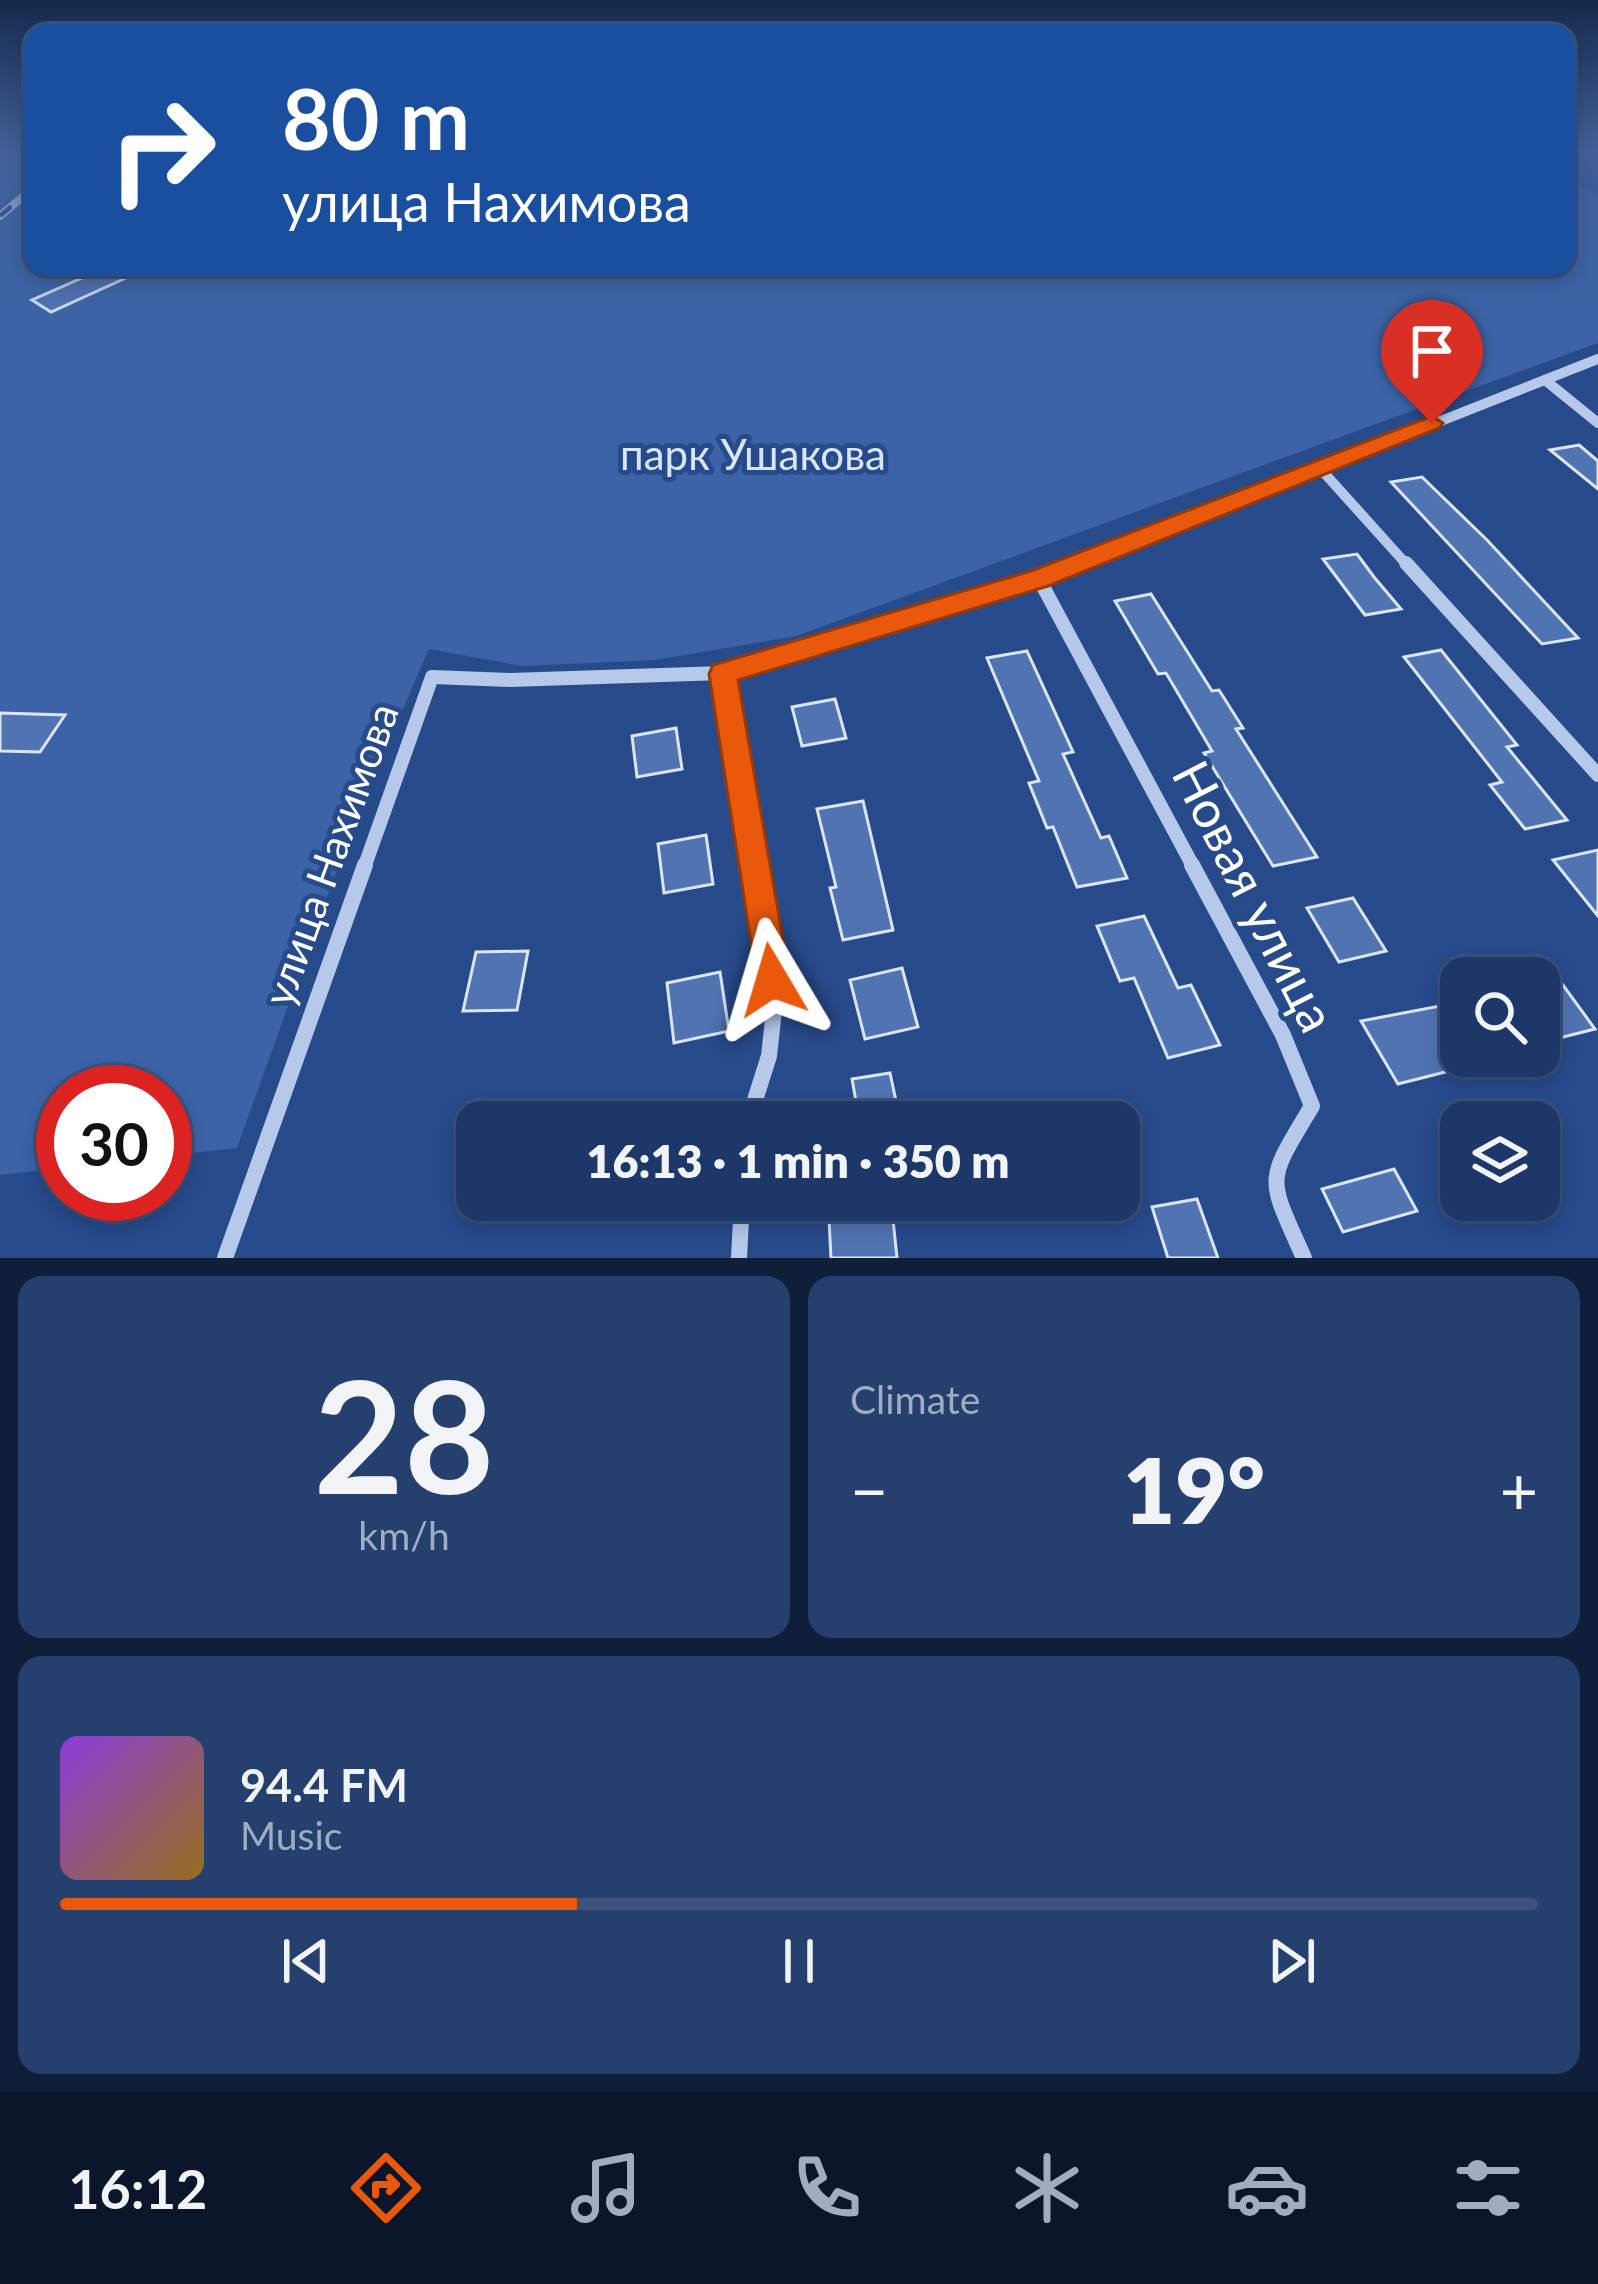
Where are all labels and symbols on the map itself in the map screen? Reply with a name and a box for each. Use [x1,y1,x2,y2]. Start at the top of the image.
pin [1381,300,1483,423]
park label: парк Ушакова [620,429,886,479]
street label: улица Нахимова [252,696,408,1012]
street label: Новая улица [1161,751,1349,1041]
position arrow [709,917,835,1043]
speed limit sign: 30 [36,1065,192,1221]

